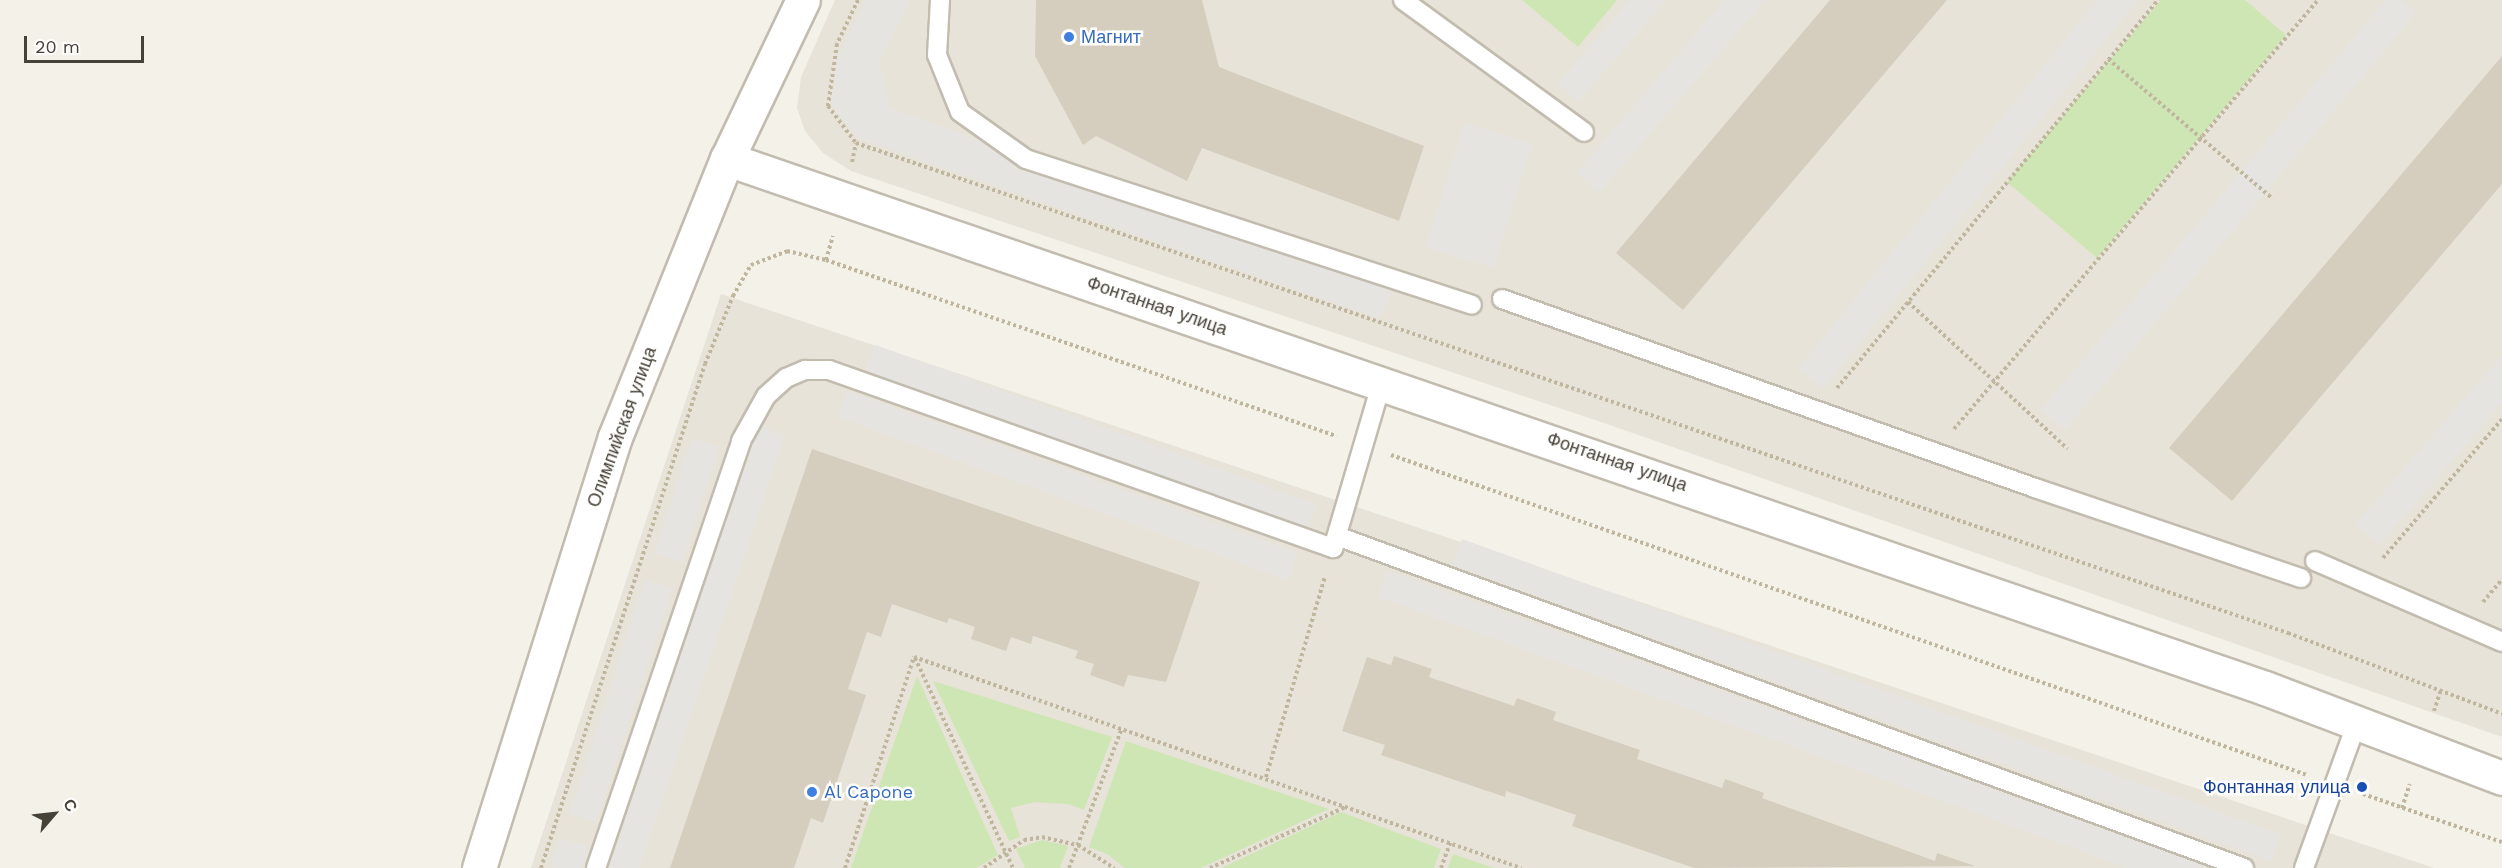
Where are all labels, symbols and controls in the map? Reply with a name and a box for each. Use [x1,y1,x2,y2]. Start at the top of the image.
scale bar [27,24,147,62]
place label: Магнит [1081,26,1141,48]
marker: Магнит [1062,30,1076,44]
text: 20 m [35,36,80,57]
street label: Фонтанная улица [1084,272,1230,340]
street label: Олимпийская улица [583,344,661,510]
street label: Фонтанная улица [1544,428,1690,496]
place label: Фонтанная улица [2203,776,2350,798]
marker: Фонтанная улица [2355,780,2369,794]
place label: Al Capone [824,781,914,803]
north arrow [24,784,84,844]
marker: Al Capone [805,785,819,799]
text: С [59,796,81,815]

